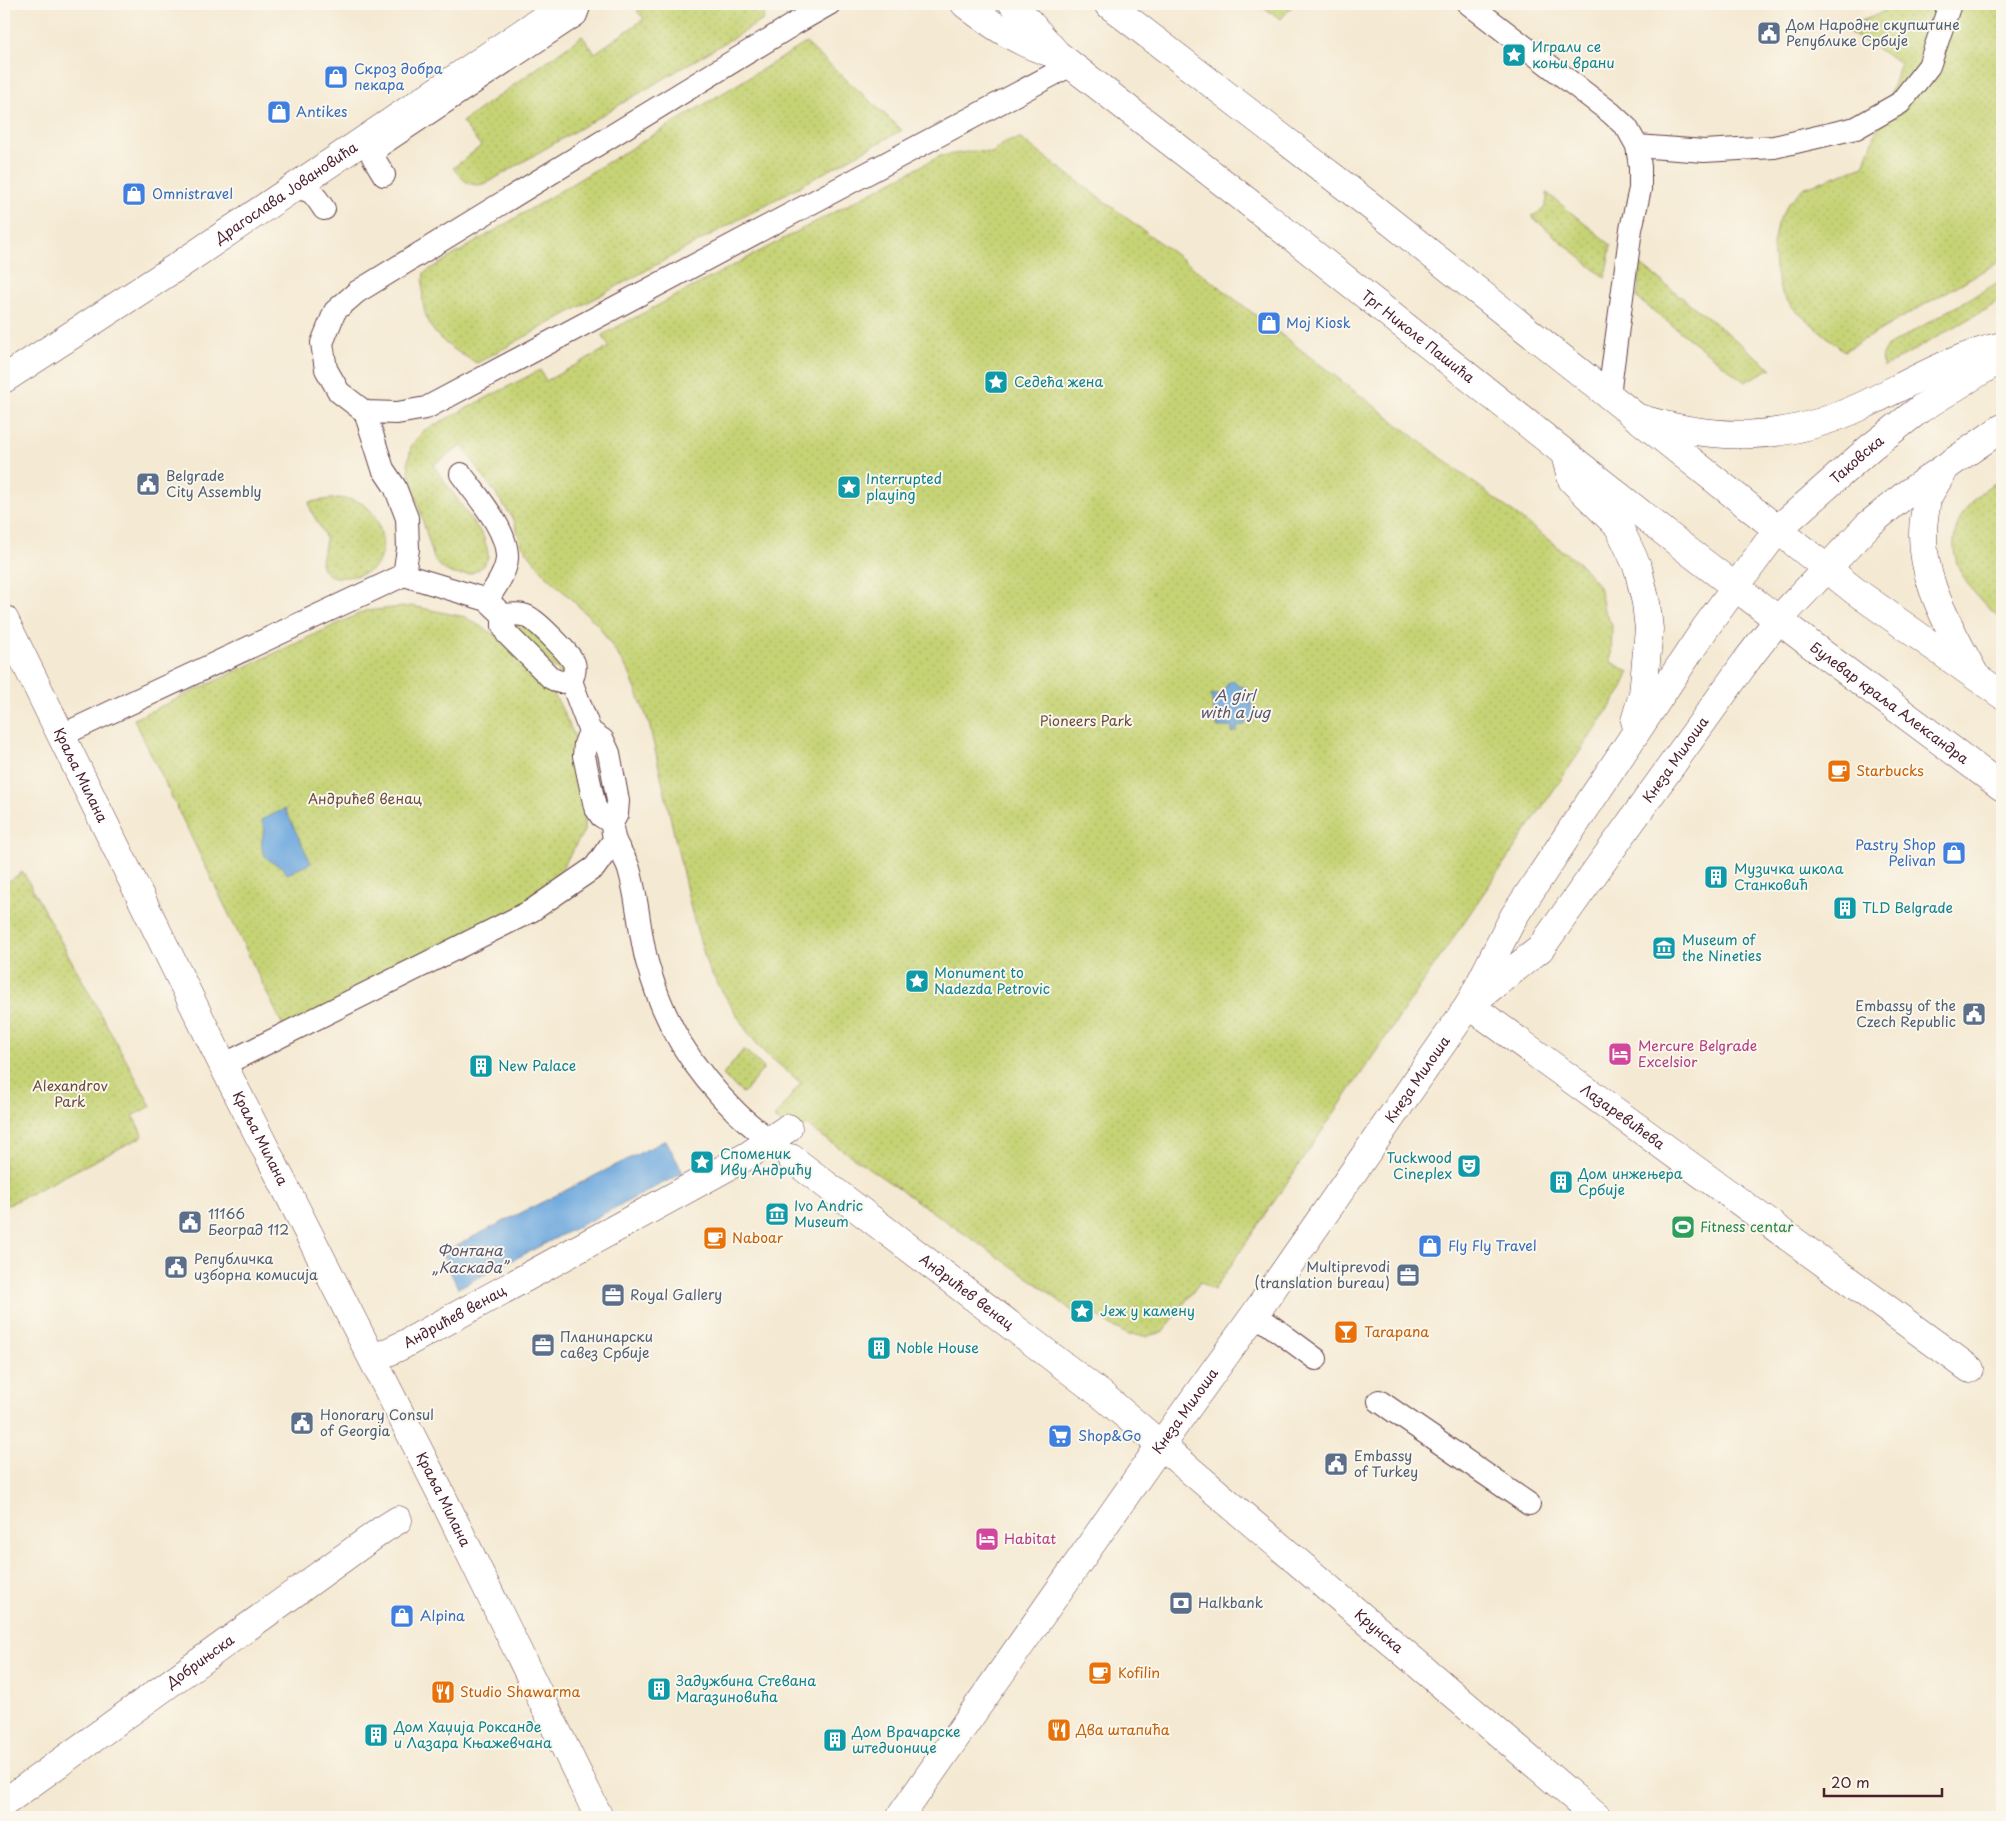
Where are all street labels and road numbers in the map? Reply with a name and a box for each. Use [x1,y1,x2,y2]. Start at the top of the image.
street label: Драгослава Јовановића [209,136,361,249]
street label: Трг Николе Пашића [1357,285,1479,388]
street label: Таковска [1825,430,1888,488]
street label: Булевар краља Александра [1806,637,1973,769]
street label: Кнеза Милоша [1637,712,1714,807]
street label: Краља Милана [49,724,113,826]
street label: Кнеза Милоша [1379,1031,1455,1127]
street label: Лазаревићева [1576,1078,1670,1154]
street label: Краља Милана [228,1087,293,1189]
street label: Андрићев венац [915,1249,1019,1334]
street label: Андрићев венац [399,1280,509,1353]
street label: Кнеза Милоша [1146,1363,1223,1458]
street label: Краља Милана [411,1448,476,1550]
street label: Крунска [1350,1604,1409,1658]
street label: Добрињска [161,1629,238,1693]

